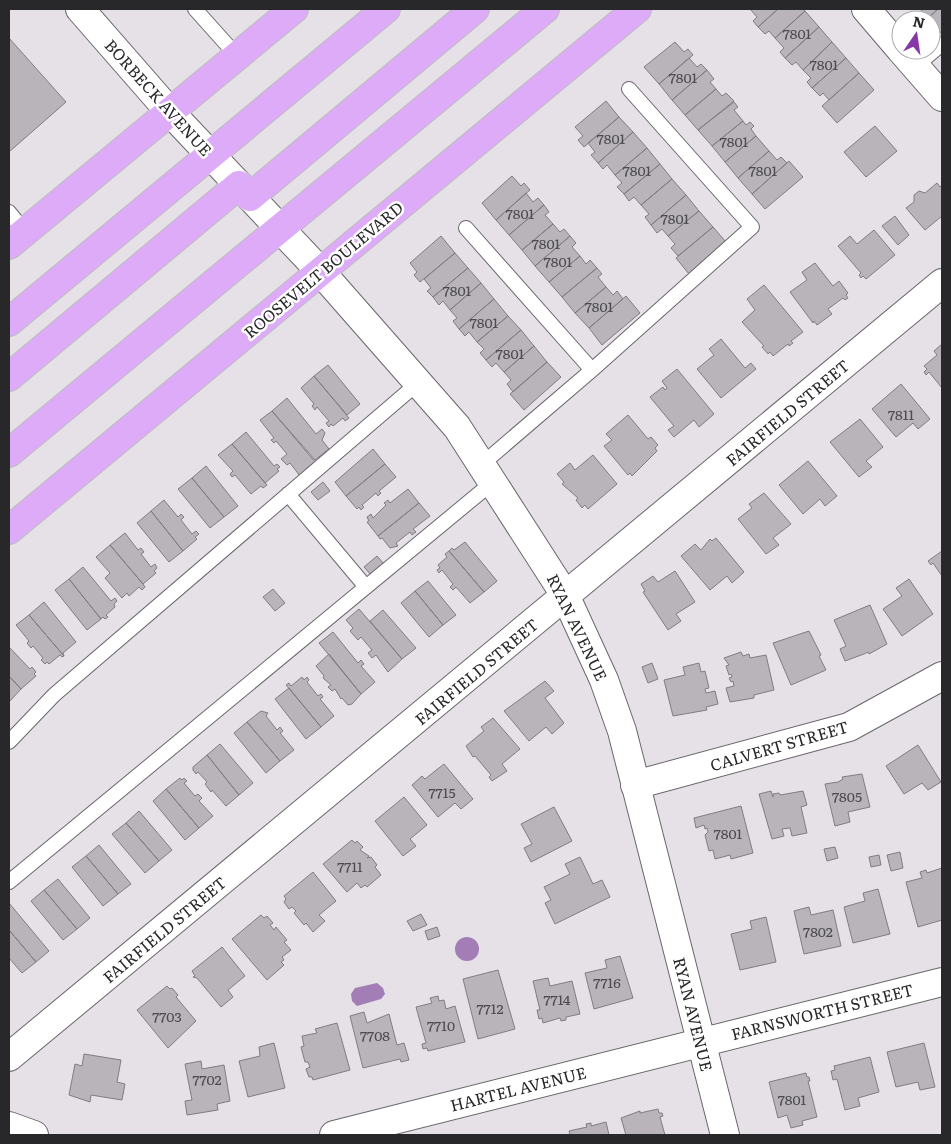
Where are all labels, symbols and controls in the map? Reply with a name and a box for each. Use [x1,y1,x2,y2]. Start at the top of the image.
north arrow [891,10,941,60]
text: N [911,10,927,32]
house number: 7801 [783,23,812,43]
street label: BORBECK AVENUE [100,33,218,161]
house number: 7801 [810,54,839,74]
house number: 7801 [669,67,698,87]
house number: 7801 [597,128,626,148]
house number: 7801 [720,131,749,151]
house number: 7801 [623,160,652,180]
house number: 7801 [749,160,778,180]
street label: ROOSEVELT BOULEVARD [238,195,408,343]
house number: 7801 [506,203,535,223]
house number: 7801 [661,208,690,228]
house number: 7801 [532,233,561,253]
house number: 7801 [544,251,573,271]
house number: 7801 [443,280,472,300]
house number: 7801 [585,296,614,316]
house number: 7801 [470,312,499,332]
house number: 7801 [496,343,525,363]
street label: FAIRFIELD STREET [720,353,854,471]
house number: 7811 [888,404,914,424]
street label: RYAN AVENUE [542,569,614,685]
street label: FAIRFIELD STREET [409,612,543,730]
street label: CALVERT STREET [707,714,851,776]
house number: 7715 [428,782,456,802]
house number: 7805 [832,786,862,806]
house number: 7801 [714,823,743,843]
house number: 7711 [337,856,363,876]
street label: FAIRFIELD STREET [97,870,231,988]
house number: 7802 [803,921,833,941]
street label: RYAN AVENUE [668,955,720,1073]
house number: 7716 [593,972,621,992]
street label: FARNSWORTH STREET [728,977,916,1045]
house number: 7714 [543,989,571,1009]
house number: 7712 [477,998,504,1018]
house number: 7703 [152,1006,182,1026]
house number: 7710 [427,1015,455,1035]
house number: 7708 [360,1025,390,1045]
street label: HARTEL AVENUE [447,1059,589,1117]
house number: 7702 [192,1069,222,1089]
house number: 7801 [778,1089,807,1109]

